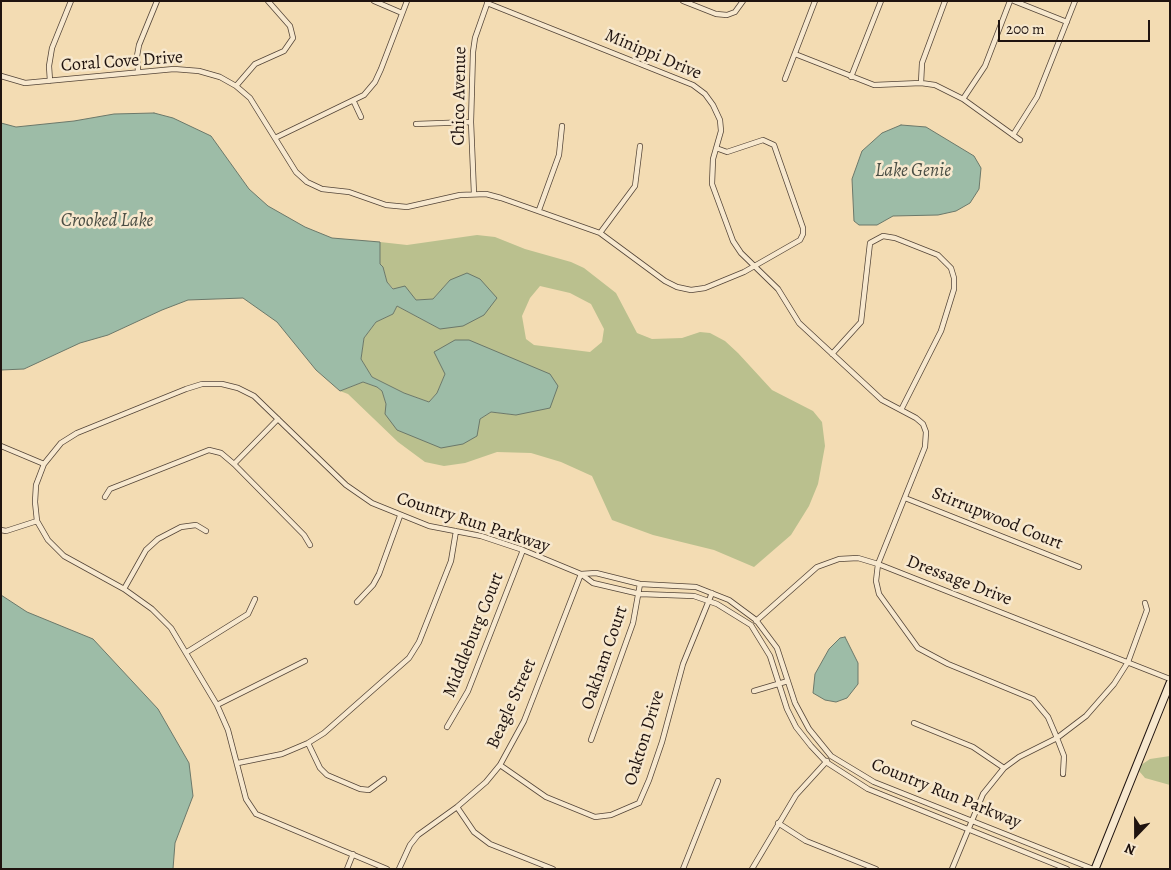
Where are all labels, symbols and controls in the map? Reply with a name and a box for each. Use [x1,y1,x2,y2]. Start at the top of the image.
scale bar [1001,10,1154,42]
text: 200 m [1006,19,1045,39]
street label: Minippi Drive [601,25,705,85]
street label: Chico Avenue [448,46,472,146]
street label: Coral Cove Drive [60,47,184,77]
water label: Lake Genie [875,160,951,182]
water label: Crooked Lake [61,210,153,232]
street label: Stirrupwood Court [928,483,1066,555]
street label: Country Run Parkway [394,488,552,558]
street label: Dressage Drive [903,551,1015,611]
street label: Middleburg Court [439,569,509,701]
street label: Oakham Court [577,603,633,713]
street label: Beagle Street [483,656,541,752]
street label: Oakton Drive [620,688,670,788]
street label: Country Run Parkway [868,754,1024,834]
north arrow [1111,810,1161,860]
text: N [1122,839,1138,860]

